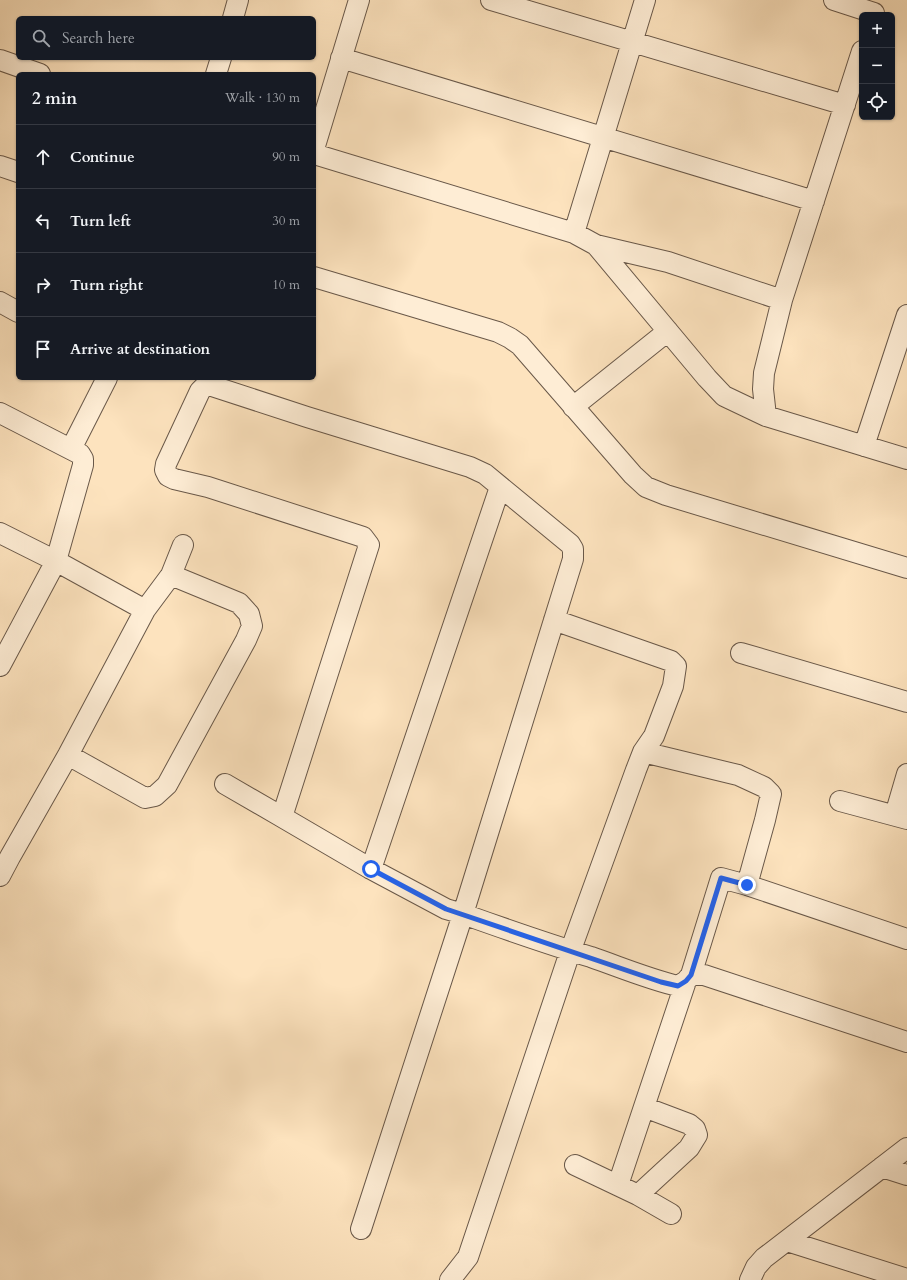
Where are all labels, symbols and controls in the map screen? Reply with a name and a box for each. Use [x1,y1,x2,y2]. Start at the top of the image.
map controls [859,12,895,120]
button: + [859,12,895,48]
search box [16,16,316,60]
icon: search [30,27,52,49]
text: Search here [62,28,135,48]
button: − [859,48,895,84]
button: locate [859,84,895,120]
text: 2 min [32,87,77,110]
text: Walk · 130 m [225,89,300,107]
icon: ahead [32,146,54,168]
text: Continue [70,147,135,167]
text: 90 m [272,148,300,166]
icon: left [32,210,54,232]
text: Turn left [70,211,131,231]
text: 30 m [272,212,300,230]
icon: right [32,274,54,296]
text: Turn right [70,275,143,295]
text: 10 m [272,276,300,294]
icon: arrive [32,338,54,360]
text: Arrive at destination [70,339,210,359]
route start [362,860,380,878]
route end [738,876,756,894]

